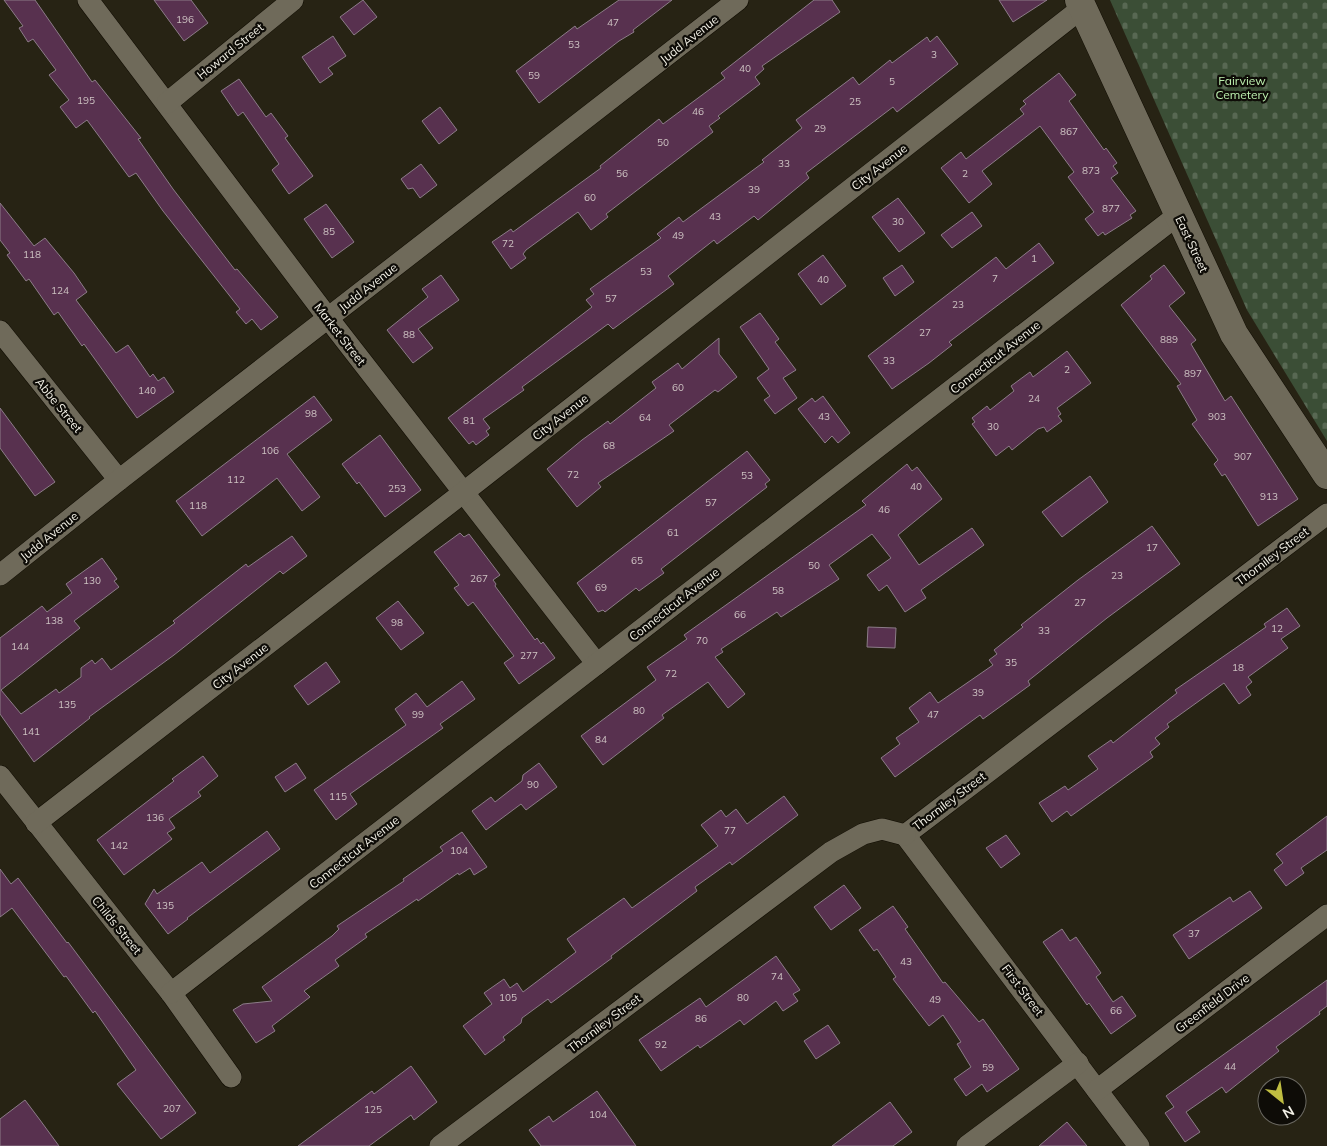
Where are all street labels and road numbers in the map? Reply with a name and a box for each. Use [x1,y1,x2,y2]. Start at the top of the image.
street label: Judd Avenue [657,11,721,67]
street label: Howard Street [194,20,266,82]
street label: City Avenue [848,141,910,193]
street label: East Street [1172,213,1212,275]
street label: Judd Avenue [336,259,400,315]
street label: Market Street [311,300,369,368]
street label: Connecticut Avenue [947,317,1043,397]
street label: Abbe Street [32,375,86,435]
street label: City Avenue [529,391,591,443]
street label: Judd Avenue [17,508,81,564]
street label: Thorniley Street [1233,524,1311,588]
street label: Connecticut Avenue [626,564,722,644]
street label: City Avenue [209,640,271,692]
street label: Thorniley Street [910,769,988,833]
street label: Connecticut Avenue [306,812,402,892]
street label: Childs Street [89,893,145,957]
street label: First Street [999,961,1047,1019]
street label: Greenfield Drive [1172,970,1252,1036]
street label: Thorniley Street [565,991,643,1055]

